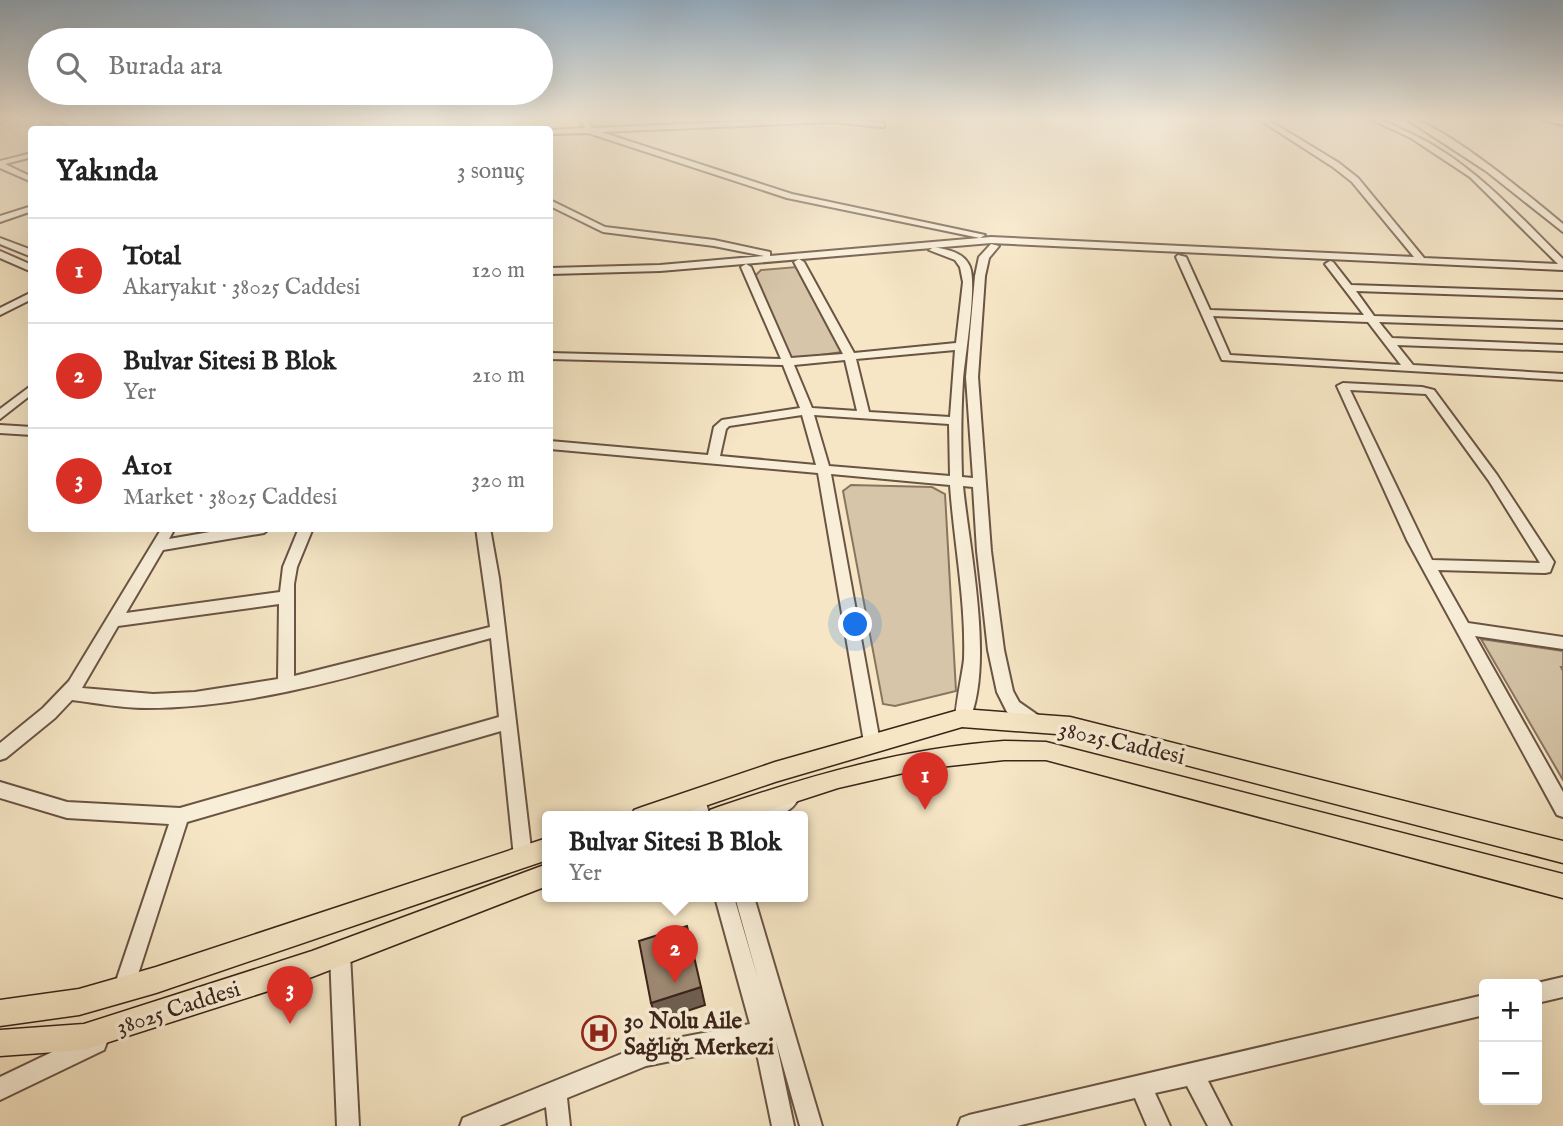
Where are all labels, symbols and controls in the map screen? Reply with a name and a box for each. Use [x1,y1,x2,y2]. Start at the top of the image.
search box [28,28,553,105]
icon: search [52,48,90,86]
text: Burada ara [108,50,222,83]
text: Yakında [56,153,158,191]
text: 3 sonuç [457,157,525,186]
text: Total [123,240,181,273]
text: 1 [75,256,83,285]
text: 120 m [472,256,525,285]
text: Akaryakıt · 38025 Caddesi [123,273,360,302]
text: Bulvar Sitesi B Blok [123,345,336,378]
text: 2 [74,361,84,390]
text: 210 m [472,361,525,390]
text: Yer [123,378,156,407]
text: A101 [123,450,172,483]
text: 3 [75,466,83,495]
text: 320 m [472,466,525,495]
text: Market · 38025 Caddesi [123,483,337,512]
your location [838,607,872,641]
street label: 38025 Caddesi [1056,715,1188,772]
pin: 1 [902,752,948,810]
popup [542,811,808,902]
text: Bulvar Sitesi B Blok [568,826,782,859]
text: Yer [568,859,602,888]
pin: 2 [652,925,698,983]
pin: 3 [267,966,313,1024]
street label: 38025 Caddesi [113,975,244,1042]
map controls [1479,979,1542,1105]
button: + [1479,979,1542,1042]
place label: 30 Nolu Aile Sağlığı Merkezi [624,1007,774,1062]
hospital icon: 30 Nolu Aile Sağlığı Merkezi [580,1014,618,1052]
button: − [1479,1042,1542,1105]

